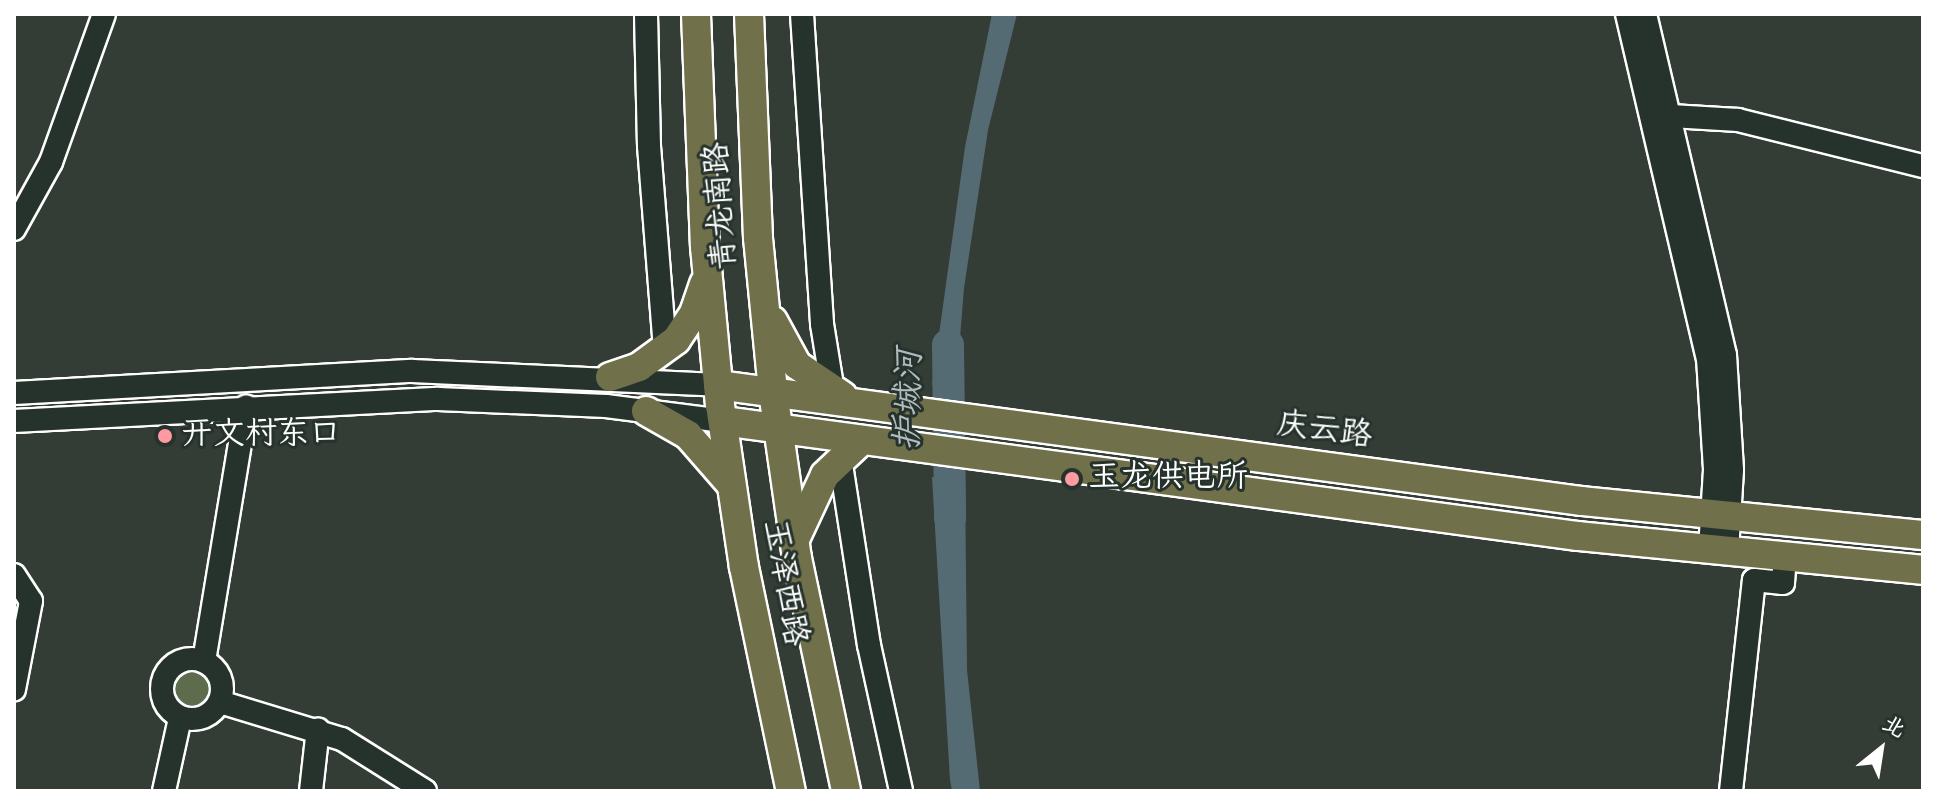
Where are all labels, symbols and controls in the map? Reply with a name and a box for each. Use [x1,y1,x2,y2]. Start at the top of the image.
street label: 青龙南路 [699,141,747,271]
water label: 护城河 [890,349,932,451]
street label: 庆云路 [1274,406,1374,458]
place label: 开文村东口 [181,417,341,455]
marker: 开文村东口 [156,427,174,445]
place label: 玉龙供电所 [1088,460,1248,498]
marker: 玉龙供电所 [1063,470,1081,488]
street label: 玉泽西路 [753,517,813,649]
north arrow [1841,709,1921,789]
text: 北 [1875,709,1911,748]

